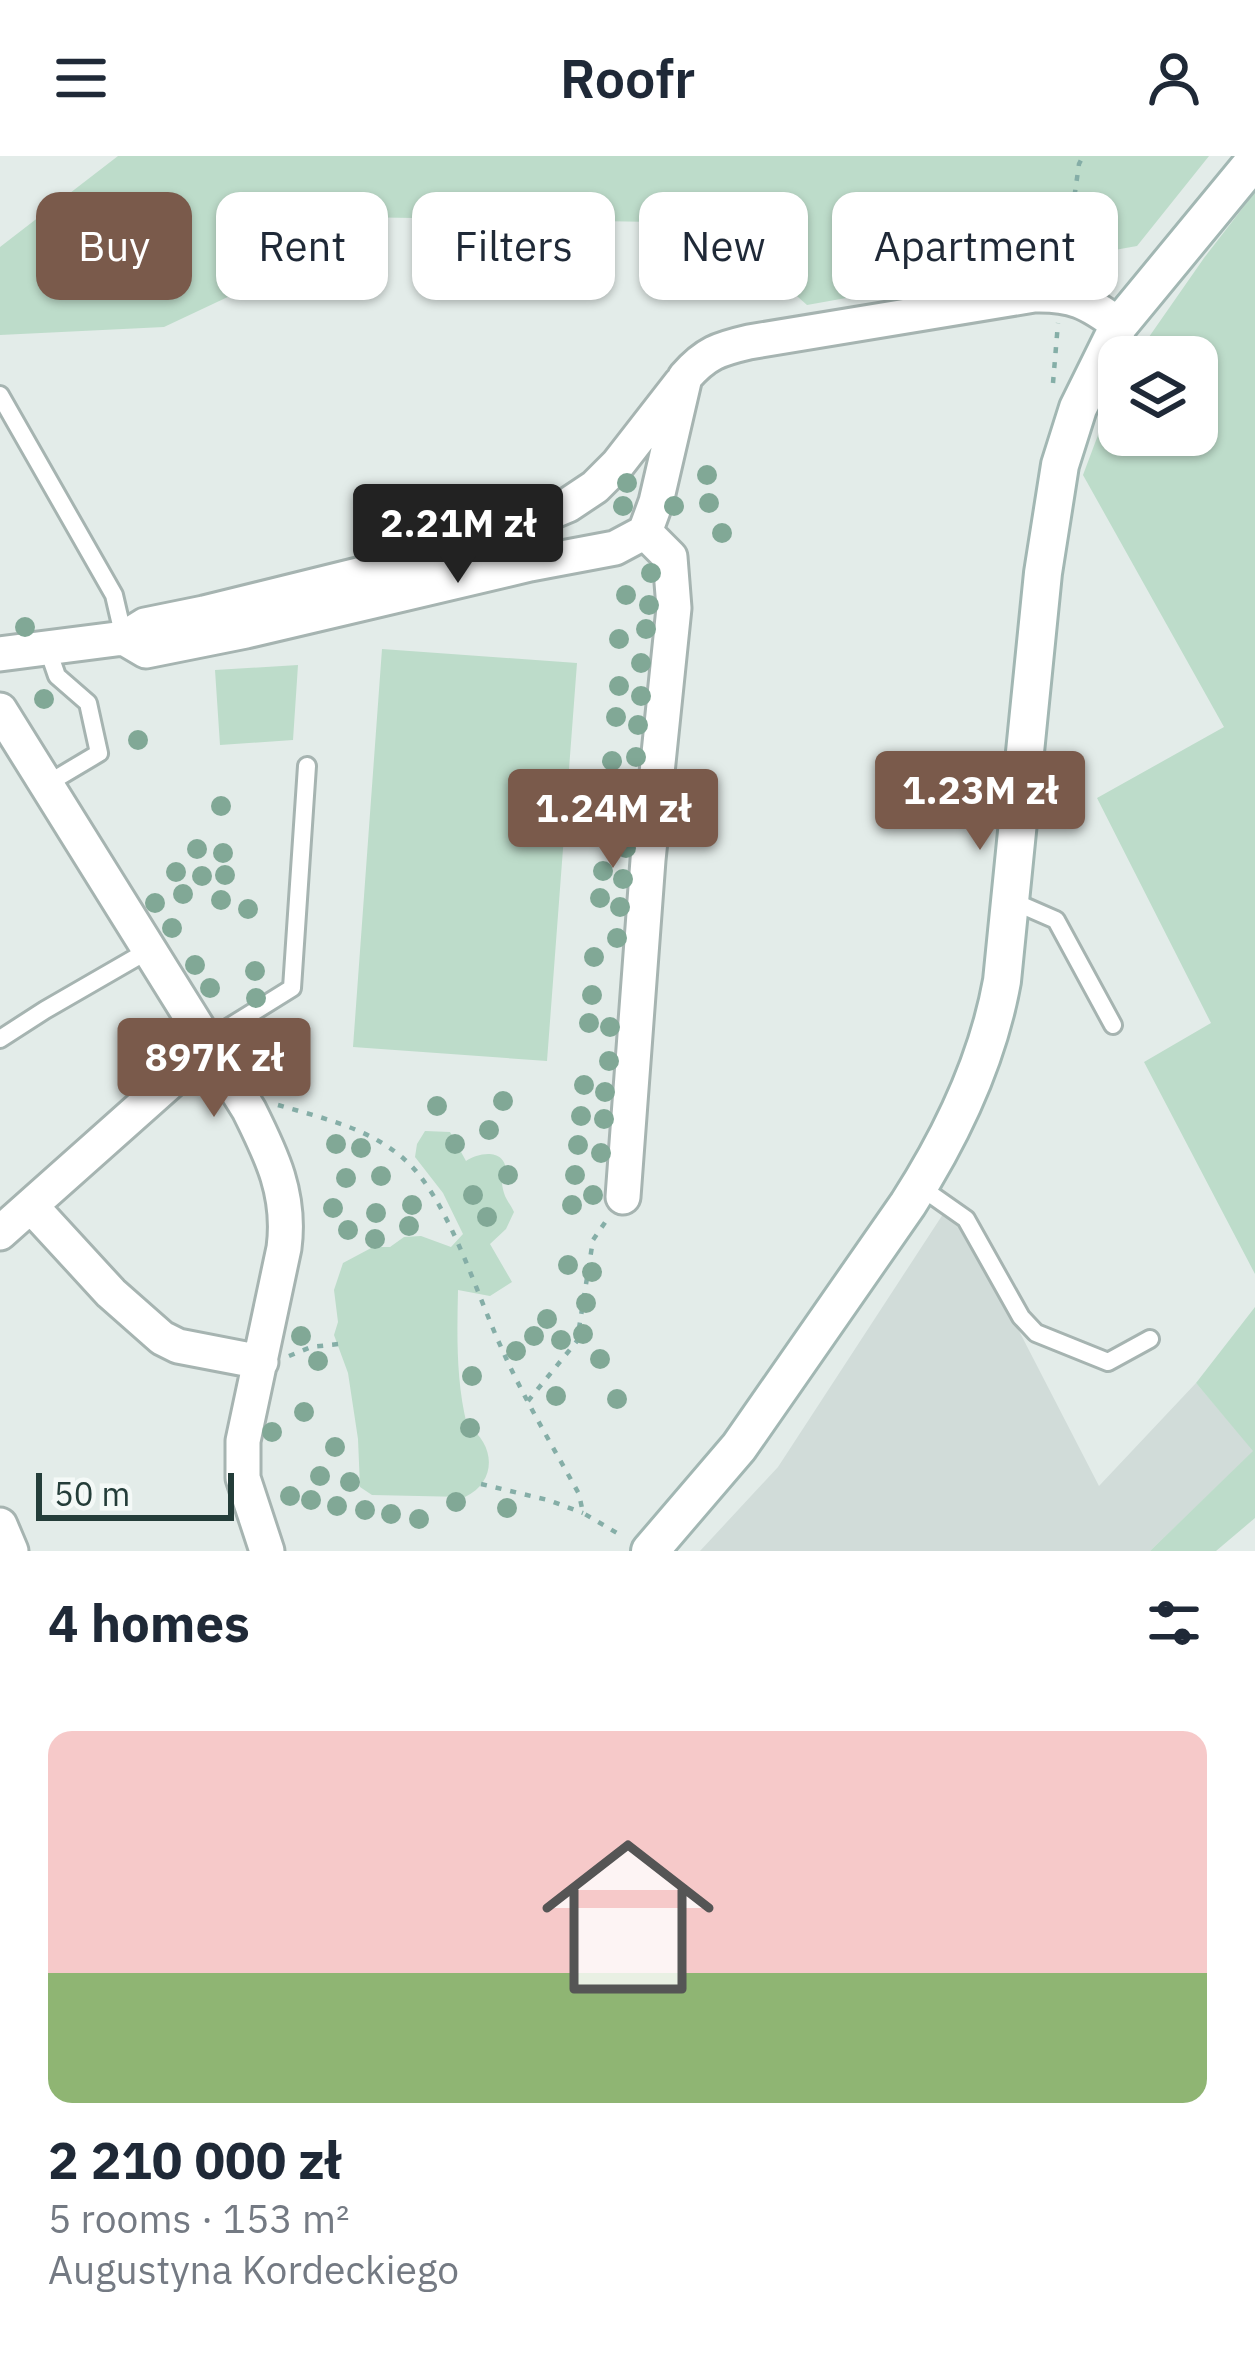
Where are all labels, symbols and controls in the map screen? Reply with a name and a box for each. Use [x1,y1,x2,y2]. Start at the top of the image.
text: Roofr [560,43,695,113]
icon: menu [48,45,114,111]
icon: person [1141,45,1207,111]
chip: Buy [36,192,192,300]
chip: Rent [216,192,388,300]
chip: Filters [412,192,615,300]
chip: New [639,192,808,300]
chip: Apartment [832,192,1118,300]
map controls [1098,336,1218,456]
button: layers [1098,336,1218,456]
pin: 2.21M zł [334,484,582,586]
text: 2.21M zł [380,497,536,548]
pin: 1.23M zł [856,751,1104,853]
text: 1.23M zł [902,764,1058,815]
pin: 1.24M zł [489,769,737,871]
text: 1.24M zł [535,782,691,833]
pin: 897K zł [103,1018,325,1120]
text: 897K zł [145,1031,284,1082]
scale bar [36,1467,234,1520]
text: 50 m [54,1472,130,1515]
text: 4 homes [48,1590,250,1656]
icon: filters [1141,1590,1207,1656]
icon: home [520,1809,736,2025]
text: 2 210 000 zł [48,2127,341,2193]
text: 5 rooms · 153 m² [48,2193,350,2244]
text: Augustyna Kordeckiego [48,2244,459,2295]

